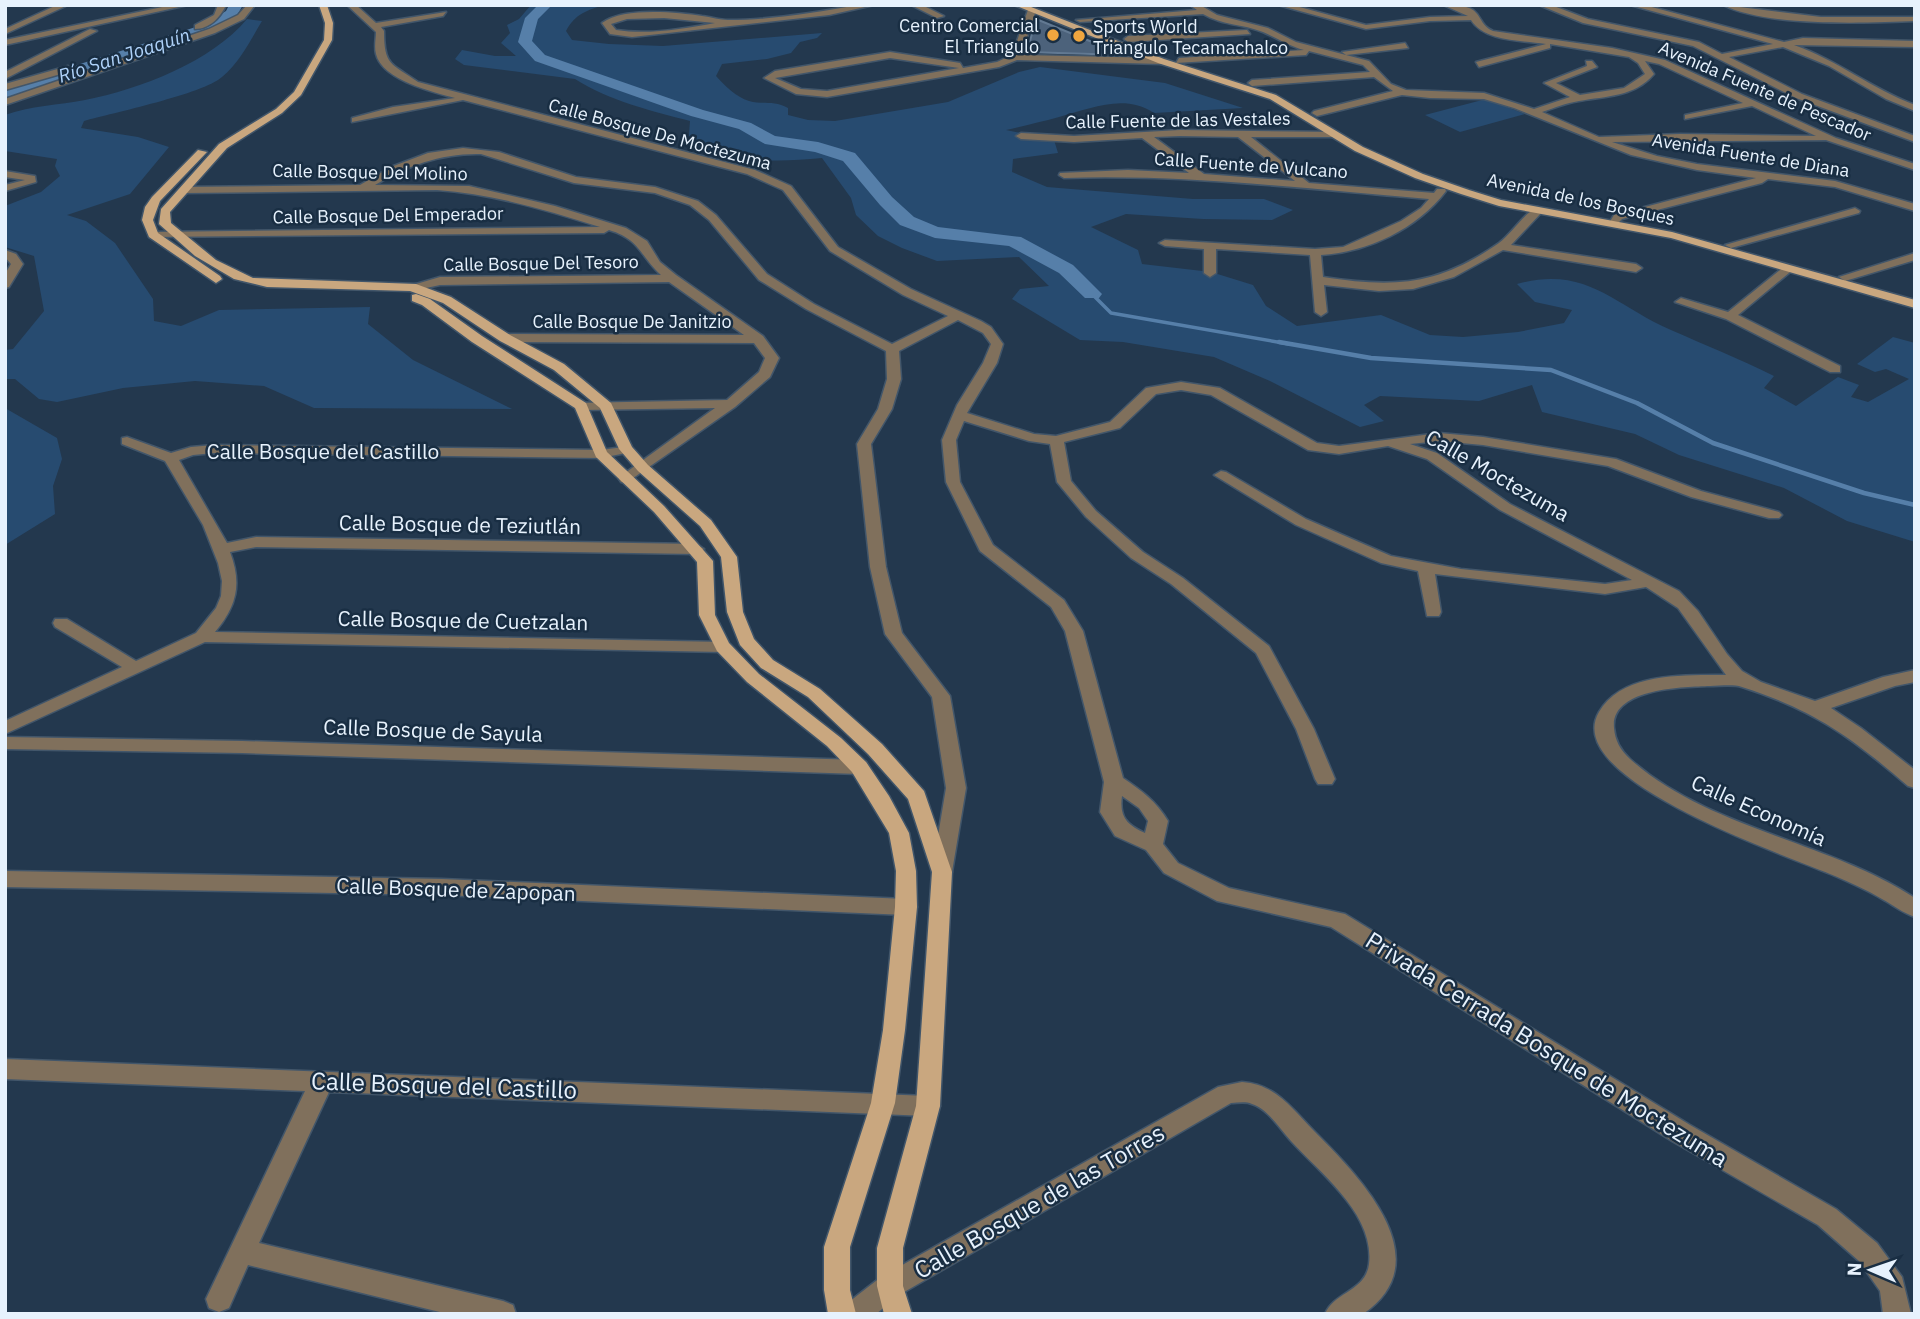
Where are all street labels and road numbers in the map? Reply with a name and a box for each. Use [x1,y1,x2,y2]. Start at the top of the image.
street label: Avenida Fuente de Pescador [1655,36,1875,146]
street label: Calle Bosque De Moctezuma [546,93,774,175]
street label: Calle Fuente de las Vestales [1065,107,1291,133]
street label: Avenida Fuente de Diana [1651,128,1852,182]
street label: Calle Fuente de Vulcano [1153,147,1349,183]
street label: Calle Bosque Del Molino [272,159,468,185]
street label: Avenida de los Bosques [1485,168,1677,230]
street label: Calle Bosque Del Emperador [272,201,504,229]
street label: Calle Bosque Del Tesoro [443,250,639,276]
street label: Calle Bosque De Janitzio [533,310,732,333]
street label: Calle Moctezuma [1421,423,1575,527]
street label: Calle Bosque del Castillo [207,437,439,465]
street label: Calle Bosque de Teziutlán [339,508,581,540]
street label: Calle Bosque de Cuetzalan [337,604,589,636]
street label: Calle Bosque de Sayula [323,712,543,748]
street label: Calle Economía [1687,768,1831,852]
street label: Calle Bosque de Zapopan [336,871,576,907]
street label: Privada Cerrada Bosque de Moctezuma [1360,924,1734,1174]
street label: Calle Bosque del Castillo [311,1064,577,1106]
street label: Calle Bosque de las Torres [908,1116,1170,1286]

